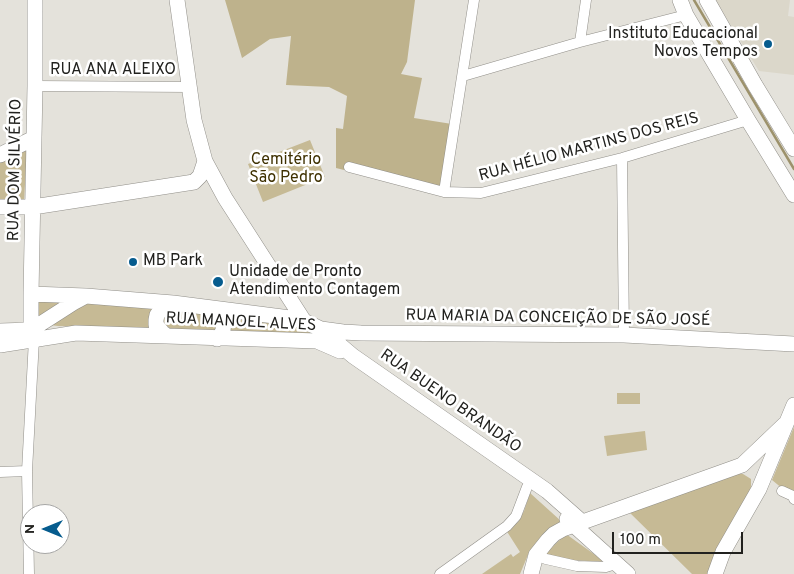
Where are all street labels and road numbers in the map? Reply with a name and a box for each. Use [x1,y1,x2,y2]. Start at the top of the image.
street label: RUA ANA ALEIXO [50,61,176,81]
street label: RUA DOM SILVÉRIO [5,99,27,241]
street label: RUA HÉLIO MARTINS DOS REIS [477,109,701,187]
street label: RUA MARIA DA CONCEIÇÃO DE SÃO JOSÉ [405,307,711,331]
street label: RUA MANOEL ALVES [165,309,317,337]
street label: RUA BUENO BRANDÃO [376,346,524,458]

